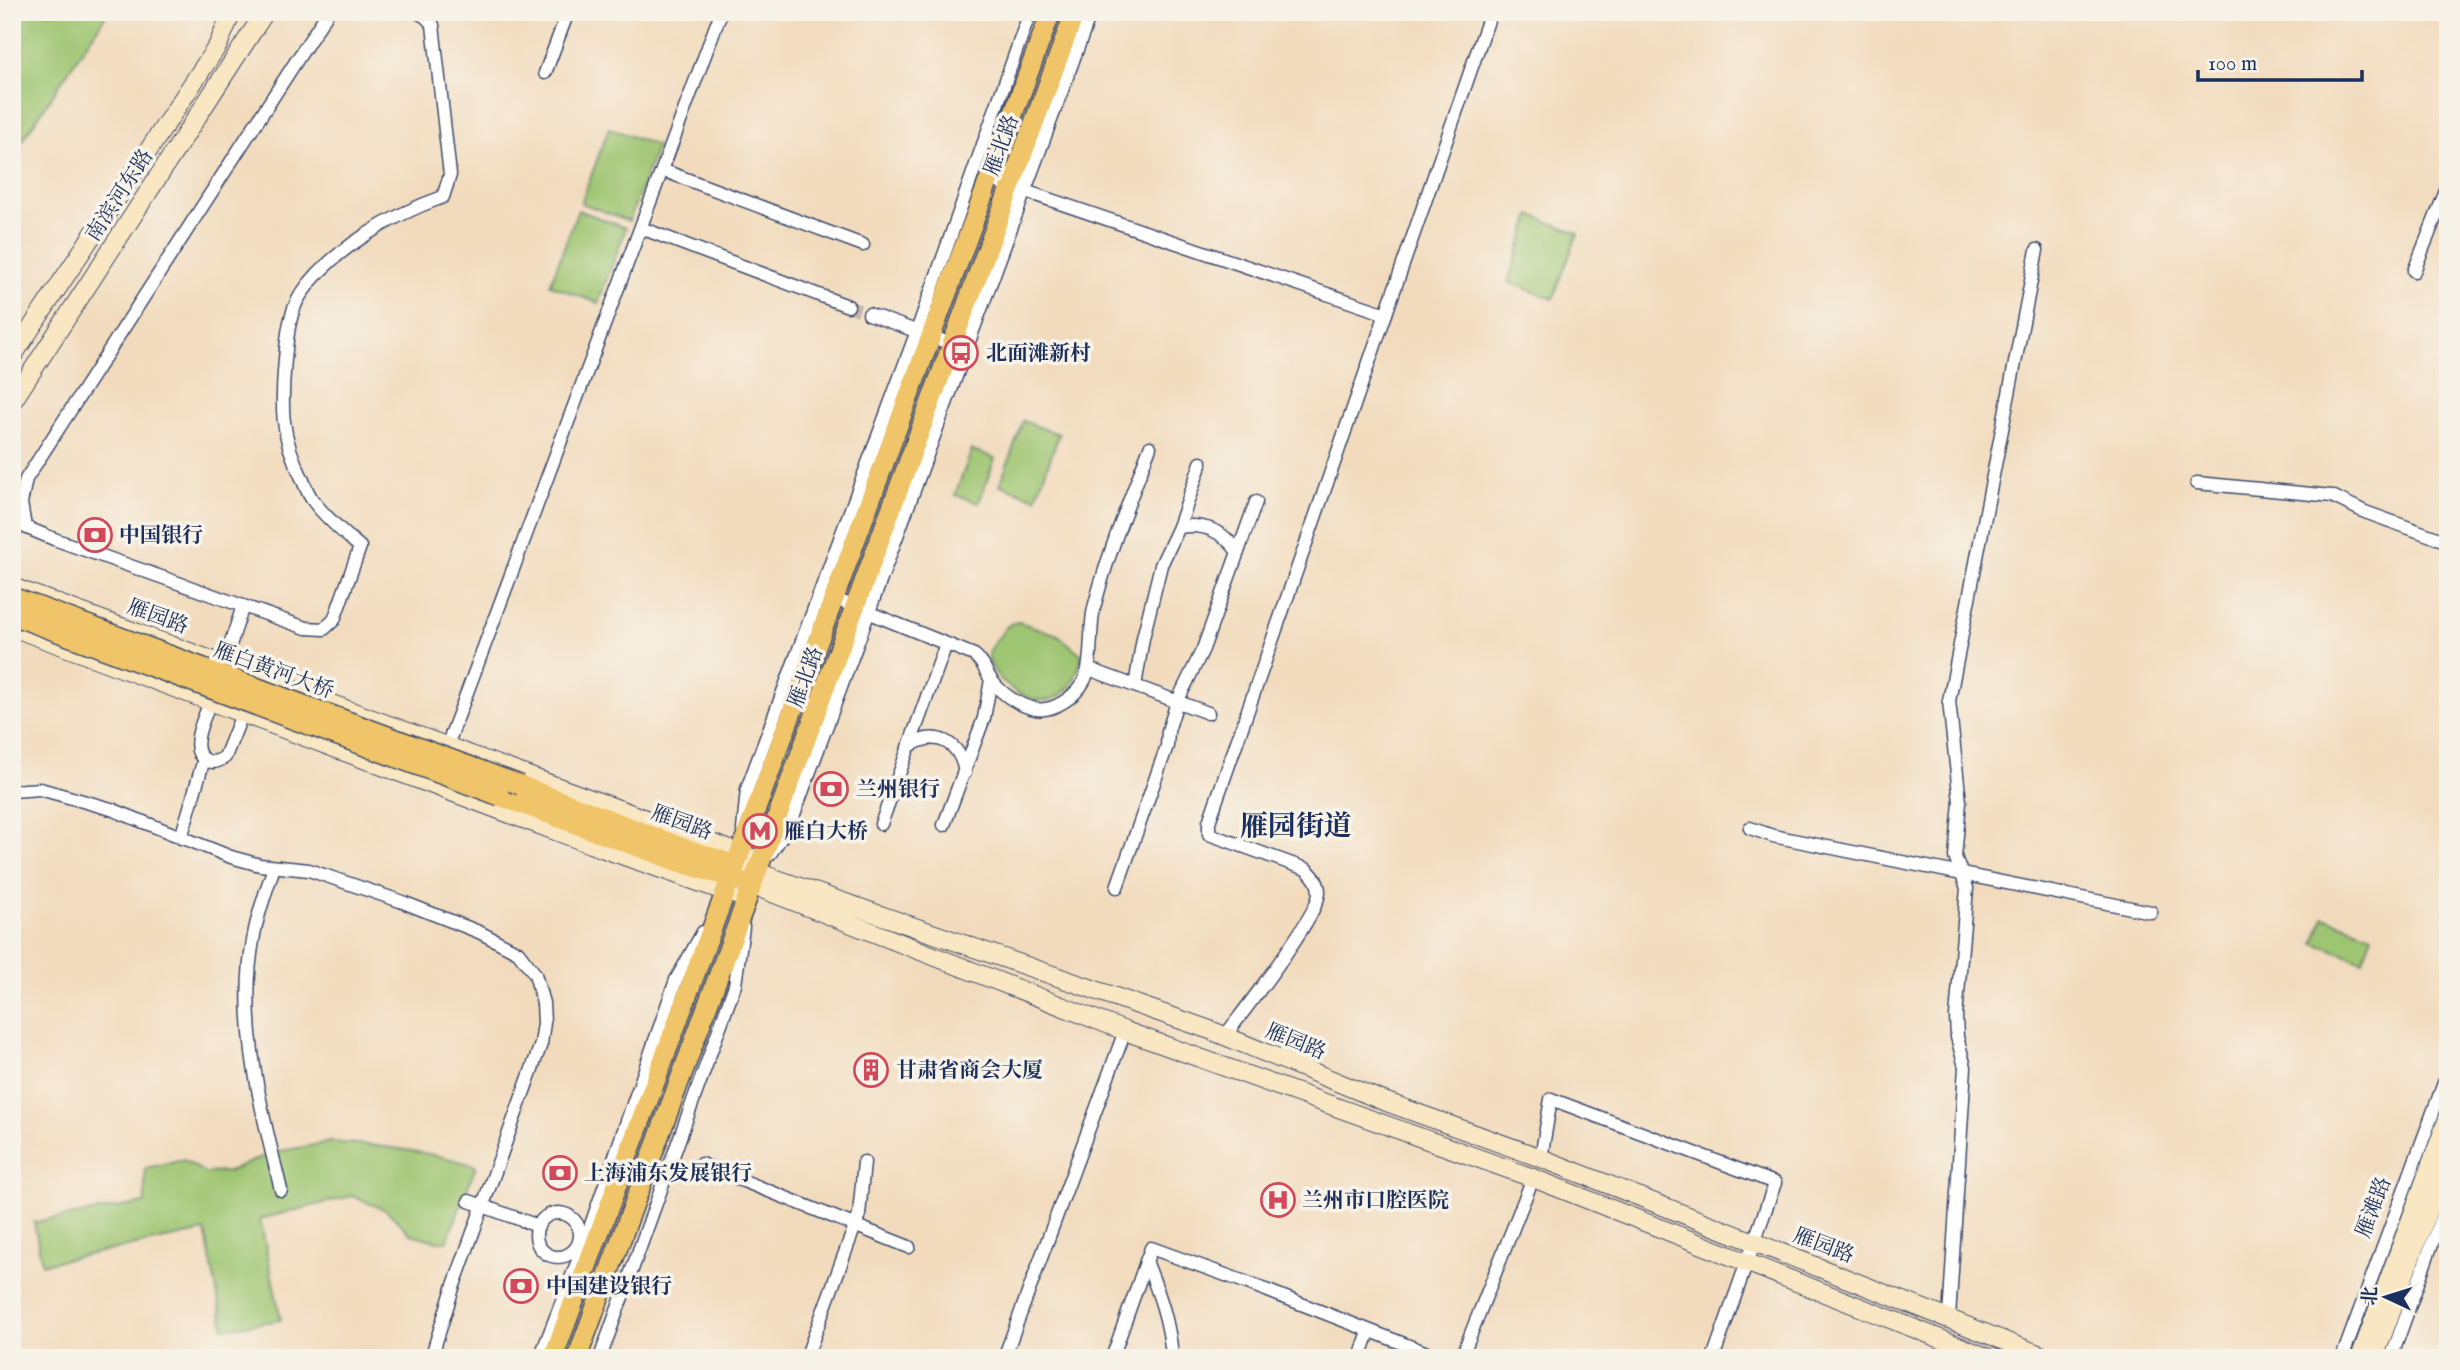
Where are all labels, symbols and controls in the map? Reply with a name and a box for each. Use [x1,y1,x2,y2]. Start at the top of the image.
scale bar [2198,38,2362,82]
text: 100 m [2208,51,2257,78]
street label: 雁北路 [979,111,1026,180]
street label: 南滨河东路 [80,144,160,247]
bus stop icon: 北面滩新村 [942,334,980,372]
place label: 北面滩新村 [986,341,1091,368]
bank icon: 中国银行 [76,516,114,554]
place label: 中国银行 [119,523,203,550]
street label: 雁园路 [123,594,192,641]
street label: 雁白黄河大桥 [210,637,337,706]
street label: 雁北路 [783,643,830,712]
bank icon: 兰州银行 [812,770,850,808]
place label: 兰州银行 [856,777,940,804]
street label: 雁园路 [647,800,716,847]
district label: 雁园街道 [1240,810,1352,845]
metro station icon: 雁白大桥 [741,812,779,850]
place label: 雁白大桥 [784,819,868,846]
street label: 雁园路 [1261,1018,1330,1067]
building icon: 甘肃省商会大厦 [852,1051,890,1089]
place label: 甘肃省商会大厦 [896,1058,1043,1085]
bank icon: 上海浦东发展银行 [541,1154,579,1192]
place label: 上海浦东发展银行 [584,1161,752,1188]
street label: 雁滩路 [2351,1173,2398,1242]
hospital icon: 兰州市口腔医院 [1259,1181,1297,1219]
place label: 兰州市口腔医院 [1302,1188,1449,1215]
street label: 雁园路 [1789,1223,1858,1270]
north arrow [2352,1262,2422,1332]
bank icon: 中国建设银行 [502,1267,540,1305]
place label: 中国建设银行 [546,1274,672,1301]
text: 北 [2358,1286,2384,1306]

